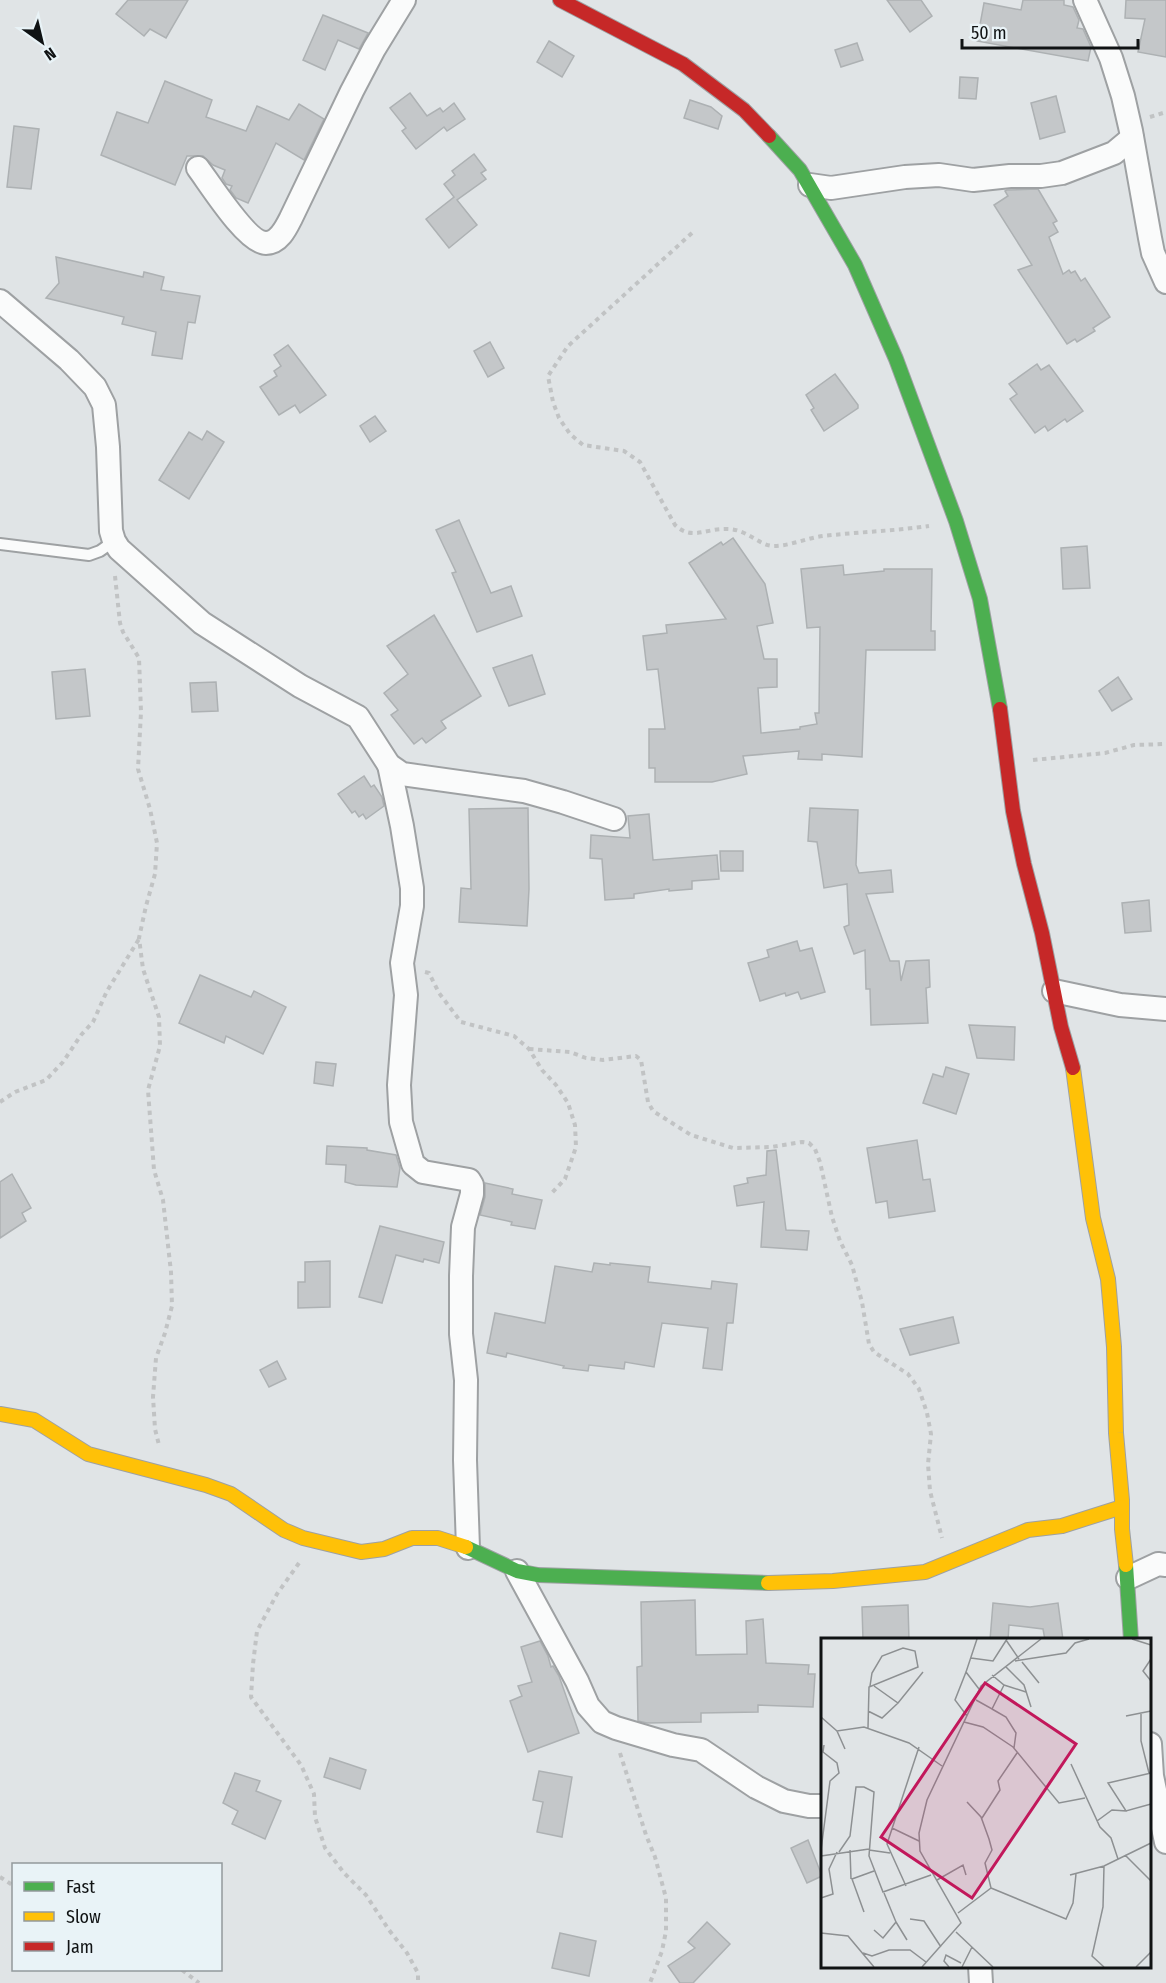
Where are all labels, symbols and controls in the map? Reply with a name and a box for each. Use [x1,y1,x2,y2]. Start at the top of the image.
north arrow [12,12,72,72]
scale bar [962,12,1138,50]
text: 50 m [971,22,1007,44]
text: N [41,43,59,65]
inset map [821,1638,1151,1968]
legend [12,1863,222,1971]
text: Fast [66,1876,95,1898]
text: Slow [66,1906,101,1928]
text: Jam [66,1936,94,1958]

